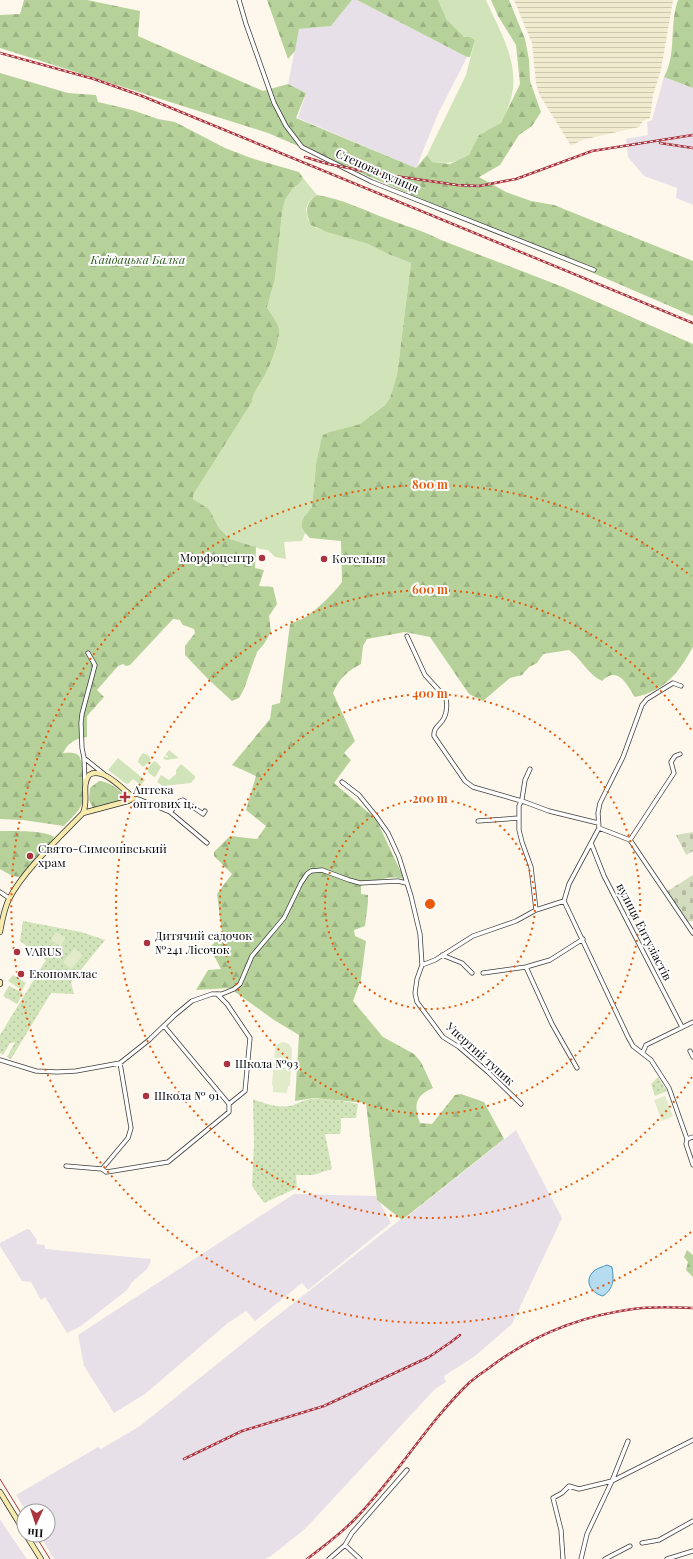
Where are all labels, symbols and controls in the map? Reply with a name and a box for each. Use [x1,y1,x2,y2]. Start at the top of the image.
street label: Степова вулиця [333,145,422,196]
park label: Кайдацька Балка [90,251,185,267]
text: 800 m [412,476,448,492]
place label: Морфоцентр [180,549,254,565]
place label: Котельня [332,550,386,566]
marker: Морфоцентр [257,553,267,563]
marker: Котельня [319,554,329,564]
text: 600 m [412,581,448,597]
text: 400 m [412,685,448,701]
place label: Аптека оптових ц‥ [132,781,197,811]
text: 200 m [412,790,448,806]
marker: Аптека оптових ц‥ [120,792,130,802]
place label: Свято-Симеонівський храм [38,840,167,870]
marker: Свято-Симеонівський храм [25,851,35,861]
street label: вулиця Ентузіастів [613,880,677,983]
centre of rings [423,897,437,911]
place label: Дитячий садочок №241 Лісочок [155,927,252,957]
marker: Дитячий садочок №241 Лісочок [142,938,152,948]
place label: VARUS [24,943,61,959]
marker: VARUS [12,947,22,957]
place label: Економклас [29,965,98,981]
marker: Економклас [16,969,26,979]
street label: Упертий тупик [442,1018,518,1088]
place label: Школа №93 [235,1055,298,1071]
marker: Школа №93 [222,1059,232,1069]
place label: Школа № 91 [154,1087,220,1103]
marker: Школа № 91 [141,1091,151,1101]
north arrow [16,1503,56,1543]
text: Пн [27,1526,44,1541]

